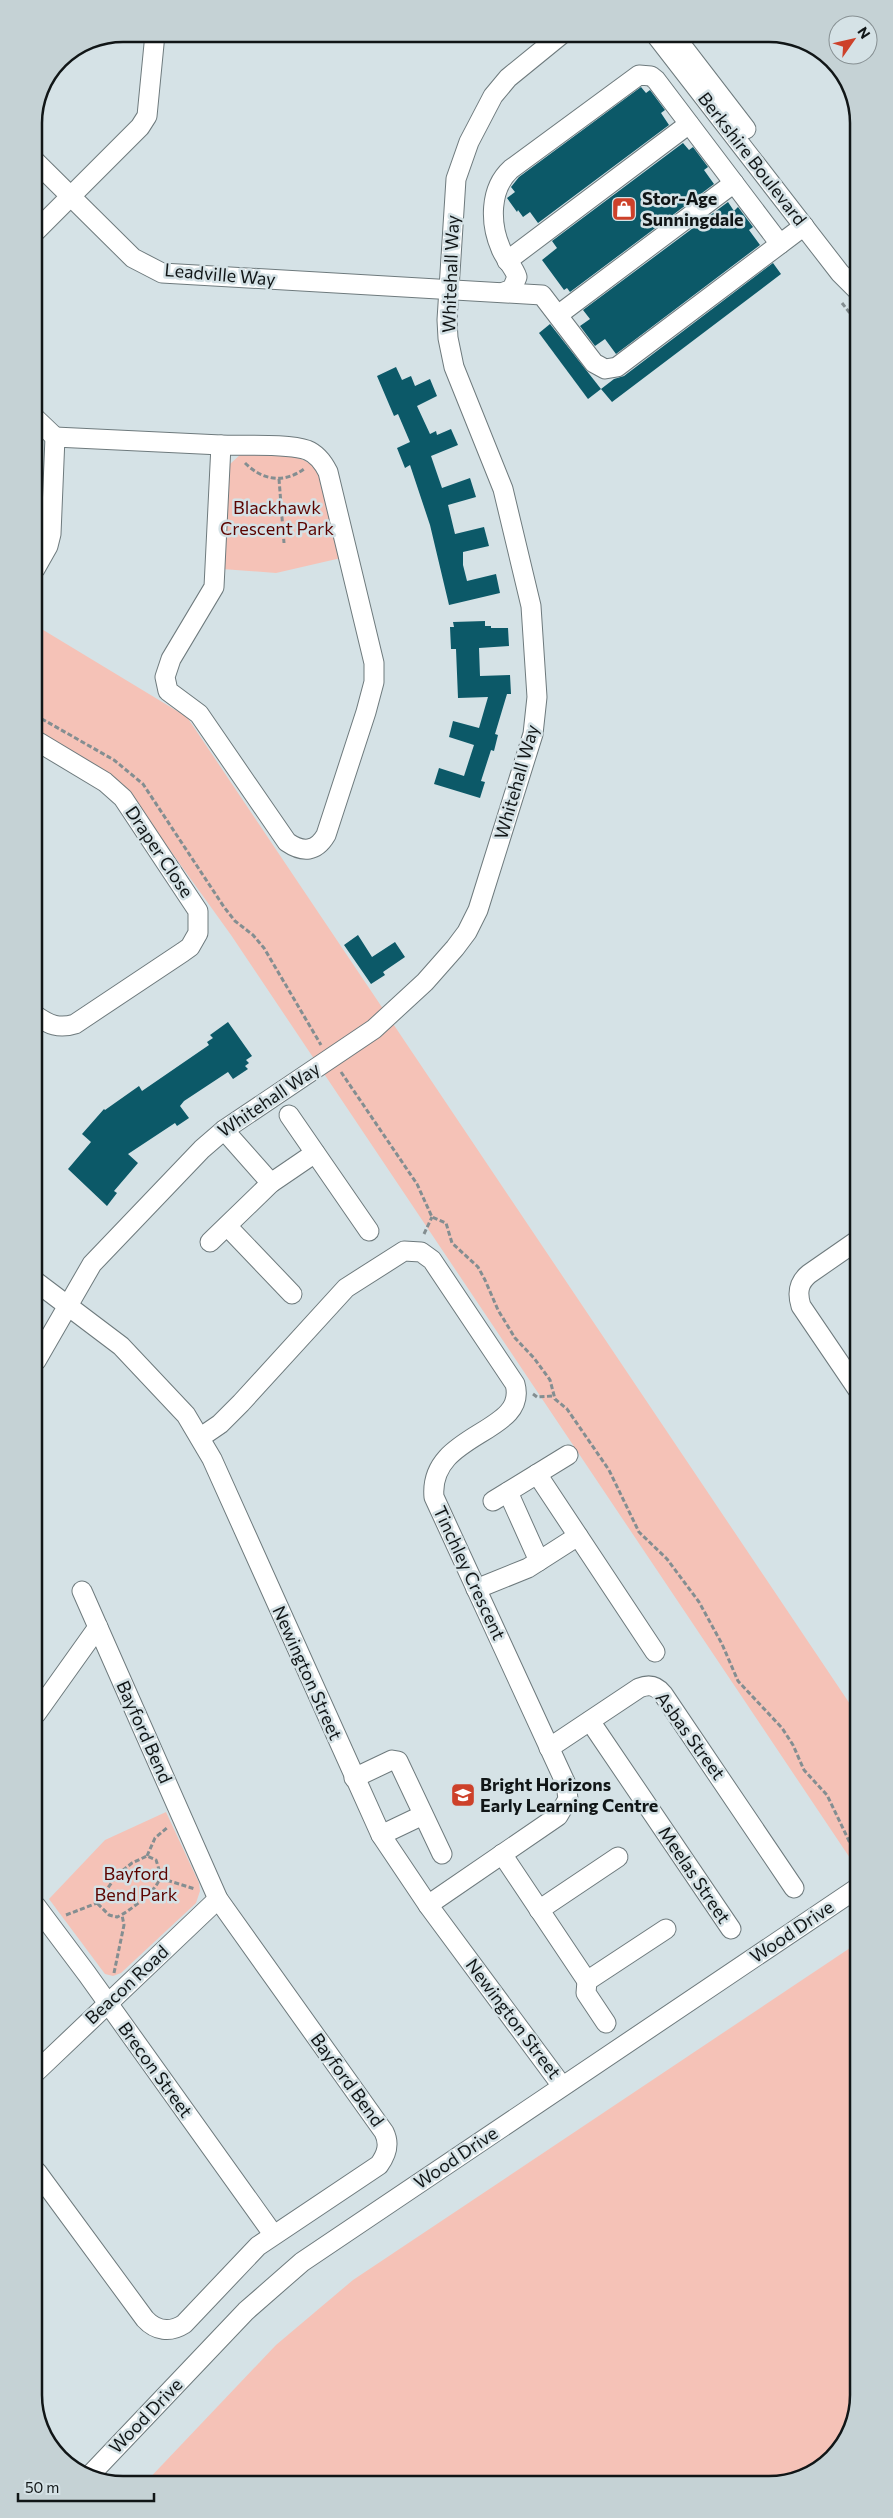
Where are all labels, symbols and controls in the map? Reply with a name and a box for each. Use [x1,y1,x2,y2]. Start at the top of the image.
north arrow [828,15,878,65]
text: N [854,23,874,42]
street label: Berkshire Boulevard [694,87,812,229]
place label: Stor-Age Sunningdale [642,187,744,230]
shop icon: Stor-Age Sunningdale [611,196,637,222]
street label: Whitehall Way [437,214,463,333]
street label: Leadville Way [164,258,277,290]
park label: Blackhawk Crescent Park [220,496,334,539]
street label: Whitehall Way [489,722,543,842]
street label: Draper Close [121,802,198,901]
street label: Whitehall Way [213,1057,324,1141]
street label: Tinchley Crescent [429,1502,511,1643]
street label: Newington Street [268,1602,347,1743]
street label: Bayford Bend [112,1677,177,1786]
street label: Asbas Street [652,1687,730,1784]
place label: Bright Horizons Early Learning Centre [480,1773,658,1816]
school or university icon: Bright Horizons Early Learning Centre [450,1782,476,1808]
street label: Meelas Street [654,1822,735,1927]
park label: Bayford Bend Park [95,1862,178,1905]
street label: Wood Drive [746,1895,837,1967]
street label: Beacon Road [80,1940,173,2028]
street label: Newington Street [462,1954,566,2083]
street label: Brecon Street [114,2018,198,2121]
street label: Bayford Bend [307,2028,389,2130]
street label: Wood Drive [410,2121,501,2193]
street label: Wood Drive [104,2373,187,2457]
scale bar [18,2470,154,2502]
text: 50 m [25,2478,59,2496]

